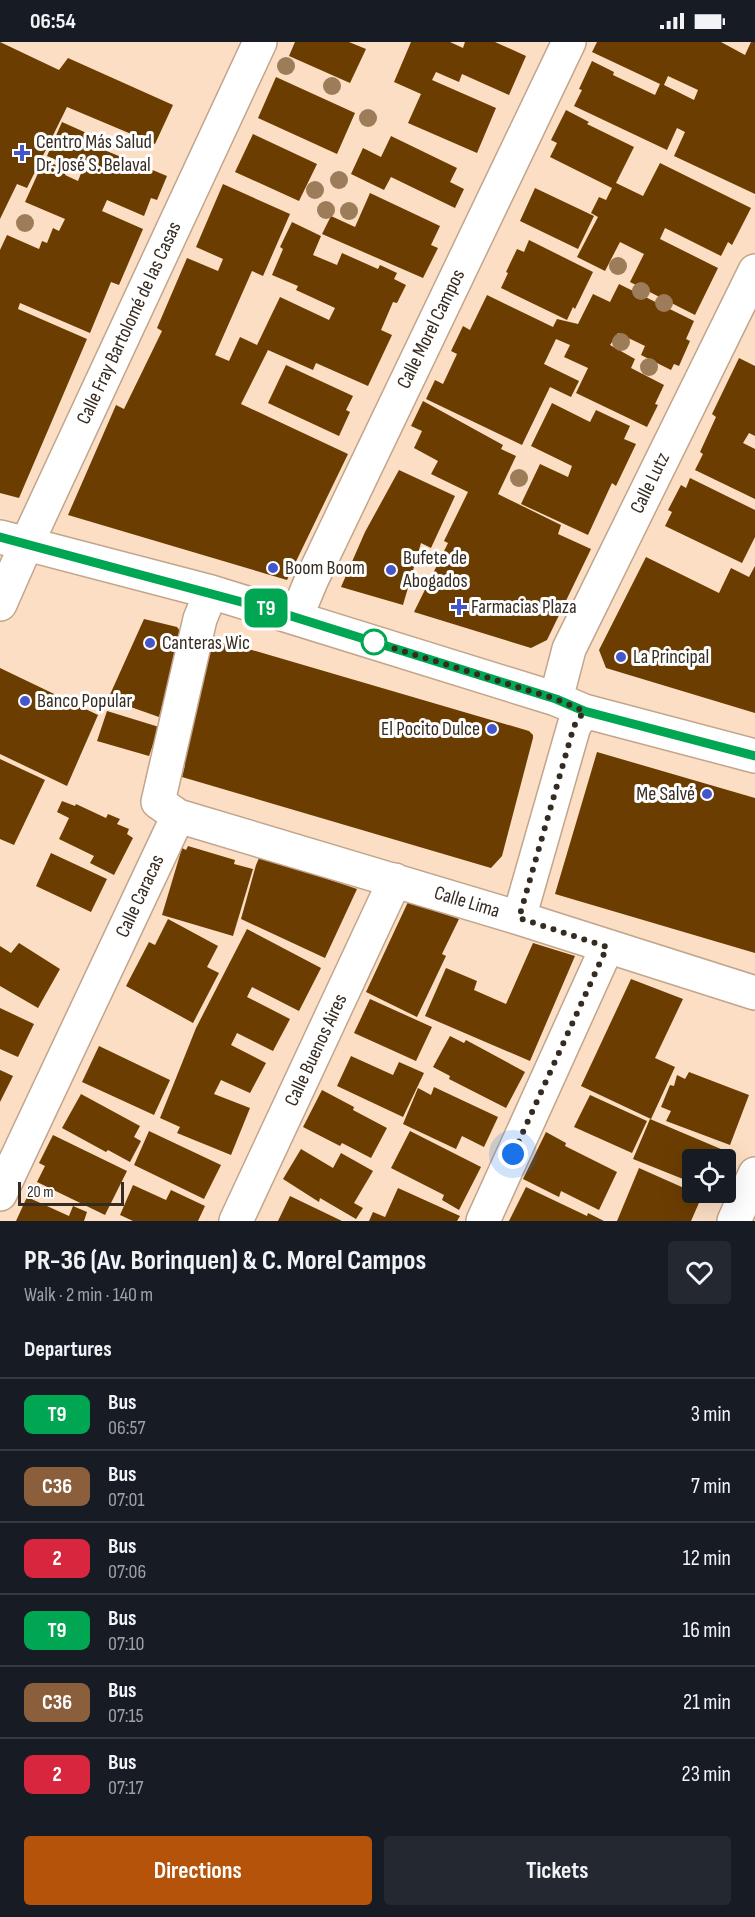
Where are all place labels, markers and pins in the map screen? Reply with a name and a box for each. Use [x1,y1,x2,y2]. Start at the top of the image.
place label: Centro Más Salud Dr. José S. Belaval [36,130,152,177]
marker: Centro Más Salud Dr. José S. Belaval [13,144,31,162]
place label: Bufete de Abogados [402,546,468,593]
place label: Boom Boom [285,556,365,580]
marker: Boom Boom [266,561,280,575]
marker: Bufete de Abogados [384,563,398,577]
place label: Farmacias Plaza [471,595,577,619]
marker: Farmacias Plaza [452,600,466,614]
unlabelled marker [361,629,387,655]
place label: Canteras Wic [162,631,250,655]
marker: Canteras Wic [143,636,157,650]
place label: La Principal [633,645,709,669]
marker: La Principal [614,650,628,664]
place label: Banco Popular [37,689,132,713]
marker: Banco Popular [18,694,32,708]
place label: El Pocito Dulce [381,717,480,741]
marker: El Pocito Dulce [485,722,499,736]
place label: Me Salvé [636,782,695,806]
marker: Me Salvé [700,787,714,801]

